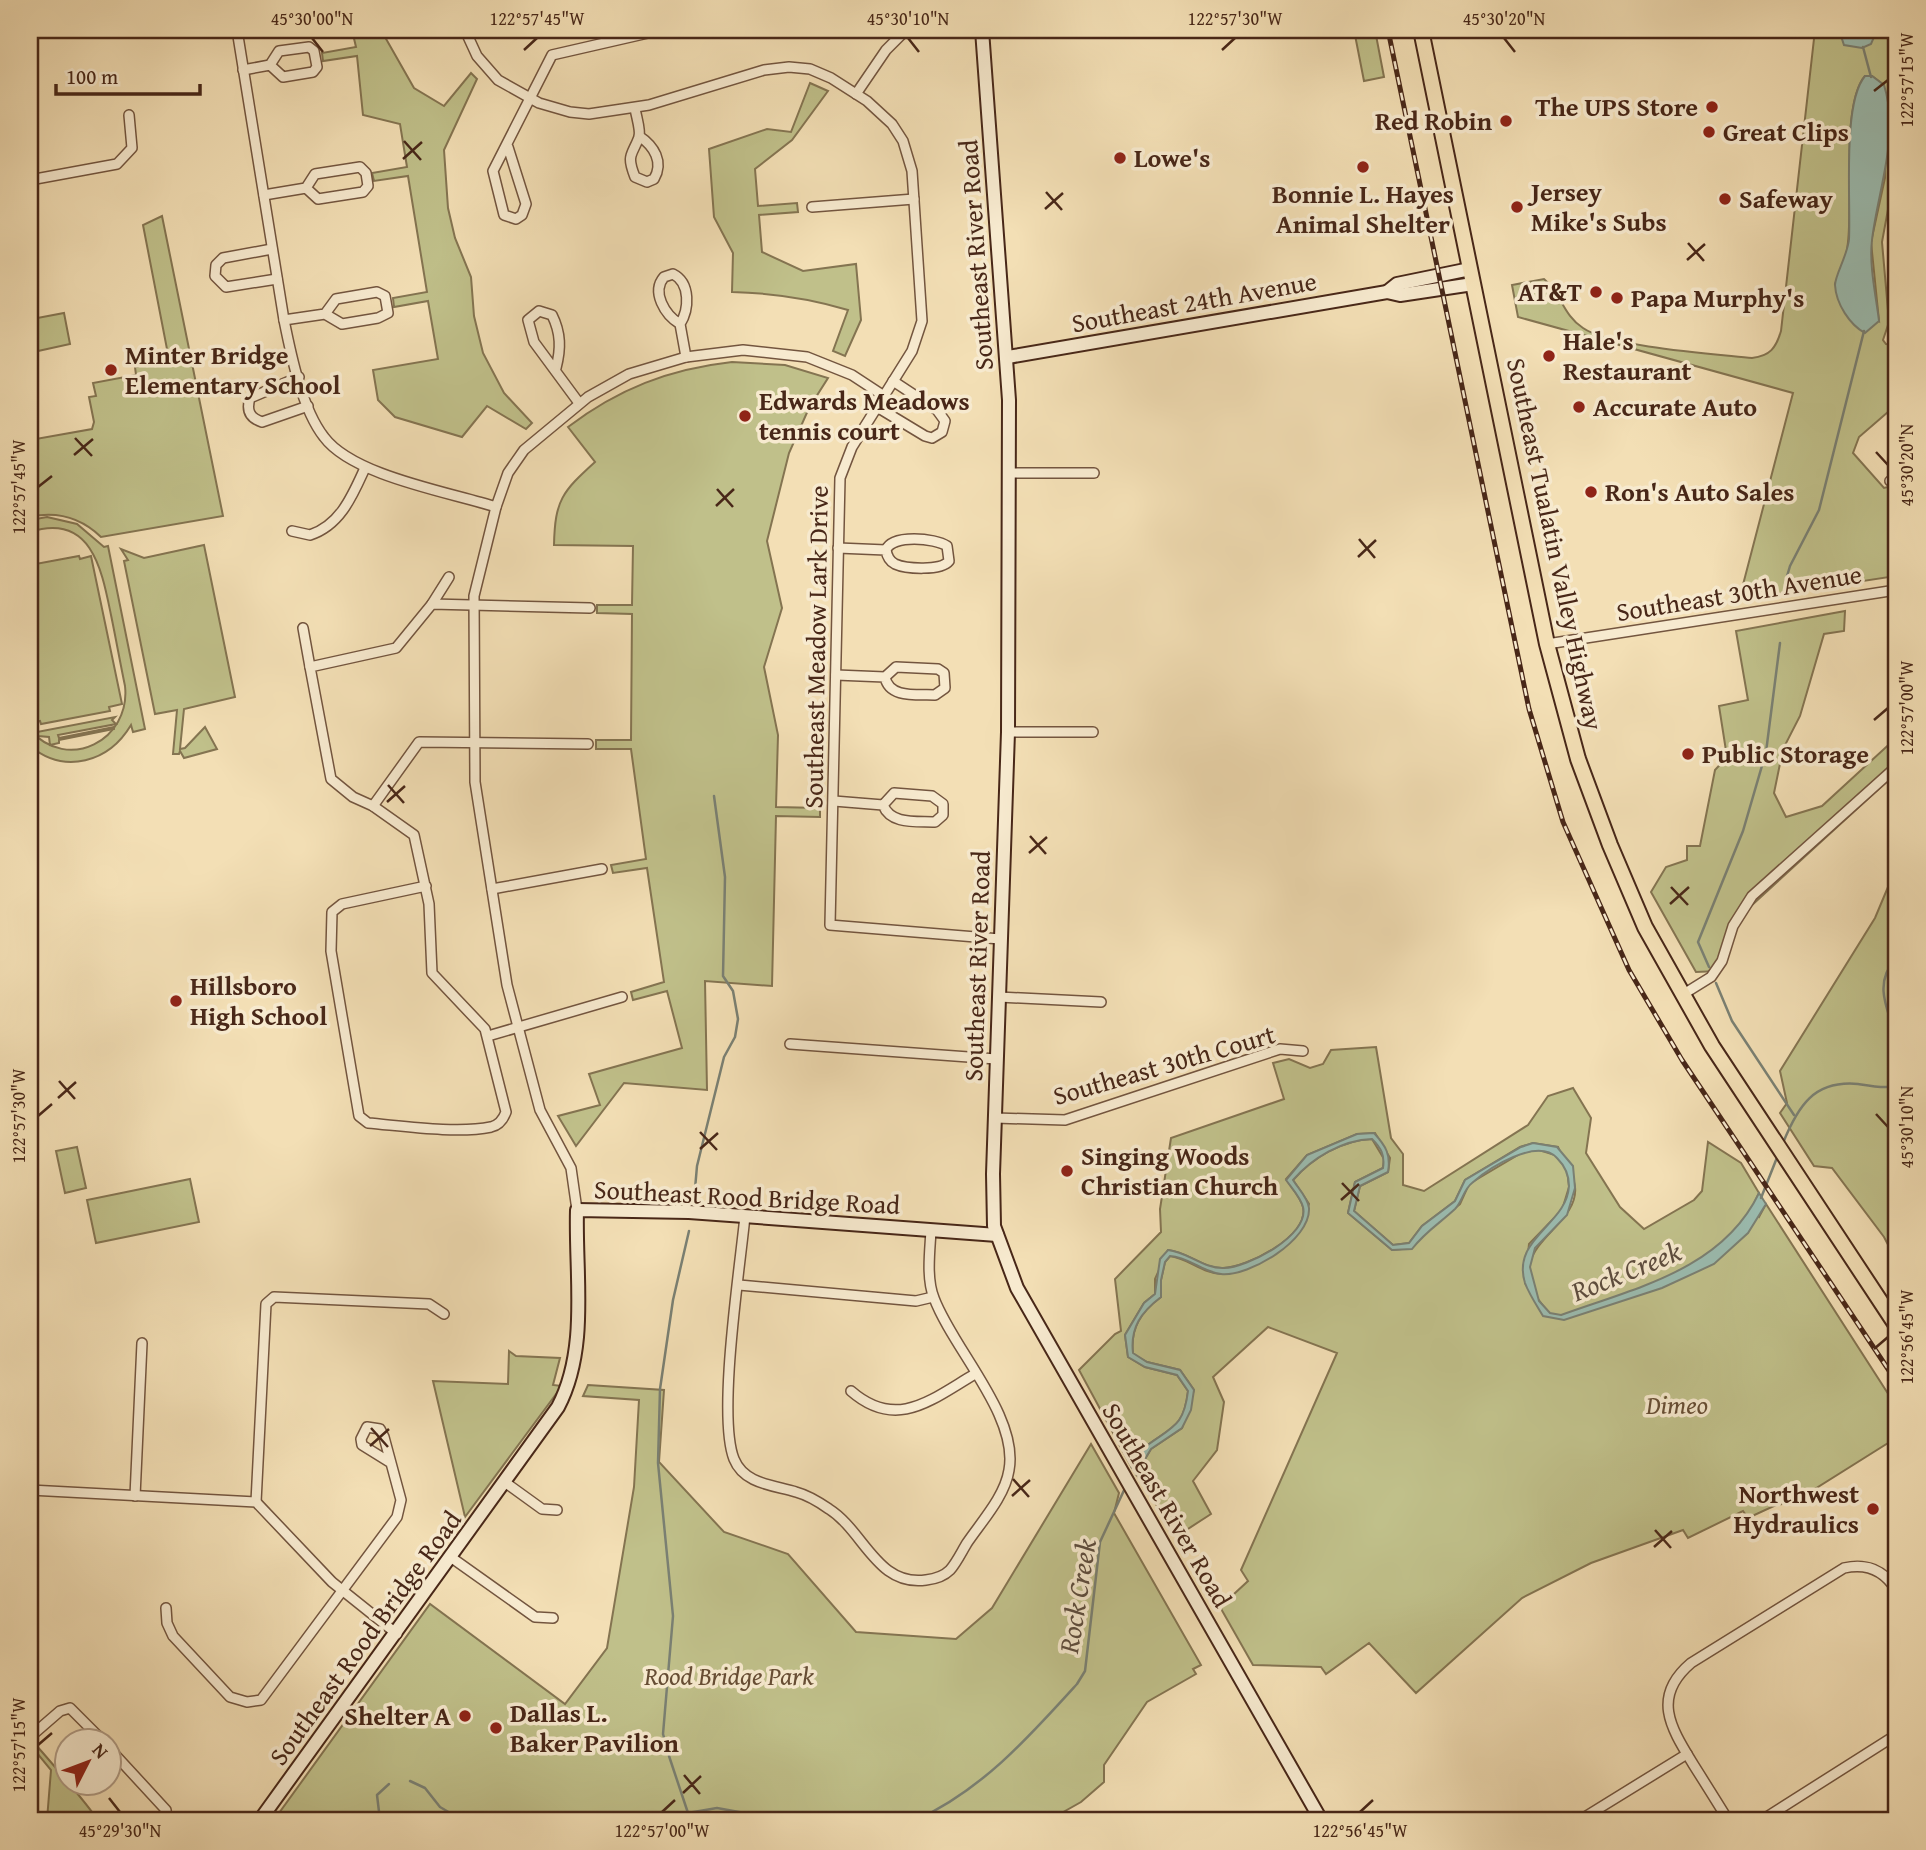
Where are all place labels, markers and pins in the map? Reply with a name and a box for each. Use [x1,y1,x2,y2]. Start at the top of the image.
place label: The UPS Store [1535,87,1698,126]
marker: The UPS Store [1704,99,1720,115]
place label: Red Robin [1375,101,1493,140]
place label: Great Clips [1723,112,1849,151]
marker: Red Robin [1498,113,1514,129]
marker: Great Clips [1701,124,1717,140]
place label: Lowe's [1134,138,1210,177]
marker: Lowe's [1112,150,1128,166]
marker: Bonnie L. Hayes Animal Shelter [1355,159,1371,175]
place label: Jersey Mike's Subs [1527,172,1667,241]
place label: Bonnie L. Hayes Animal Shelter [1272,174,1454,243]
place label: Safeway [1739,179,1834,218]
marker: Safeway [1717,191,1733,207]
marker: Jersey Mike's Subs [1509,199,1525,215]
place label: AT&T [1518,272,1582,311]
place label: Papa Murphy's [1631,278,1804,317]
marker: AT&T [1588,284,1604,300]
marker: Papa Murphy's [1609,290,1625,306]
place label: Hale's Restaurant [1563,321,1692,390]
place label: Minter Bridge Elementary School [125,335,341,404]
marker: Hale's Restaurant [1541,348,1557,364]
marker: Minter Bridge Elementary School [103,362,119,378]
place label: Edwards Meadows tennis court [759,381,970,450]
place label: Accurate Auto [1593,387,1757,426]
marker: Accurate Auto [1571,399,1587,415]
marker: Edwards Meadows tennis court [737,408,753,424]
place label: Ron's Auto Sales [1605,472,1794,511]
marker: Ron's Auto Sales [1583,484,1599,500]
place label: Public Storage [1702,734,1869,773]
marker: Public Storage [1680,746,1696,762]
place label: Hillsboro High School [190,966,327,1035]
marker: Hillsboro High School [168,993,184,1009]
place label: Singing Woods Christian Church [1081,1136,1279,1205]
marker: Singing Woods Christian Church [1059,1163,1075,1179]
place label: Northwest Hydraulics [1734,1474,1859,1543]
marker: Northwest Hydraulics [1865,1501,1881,1517]
place label: Dallas L. Baker Pavilion [510,1693,680,1762]
place label: Shelter A [344,1696,451,1735]
marker: Shelter A [457,1708,473,1724]
marker: Dallas L. Baker Pavilion [488,1720,504,1736]

